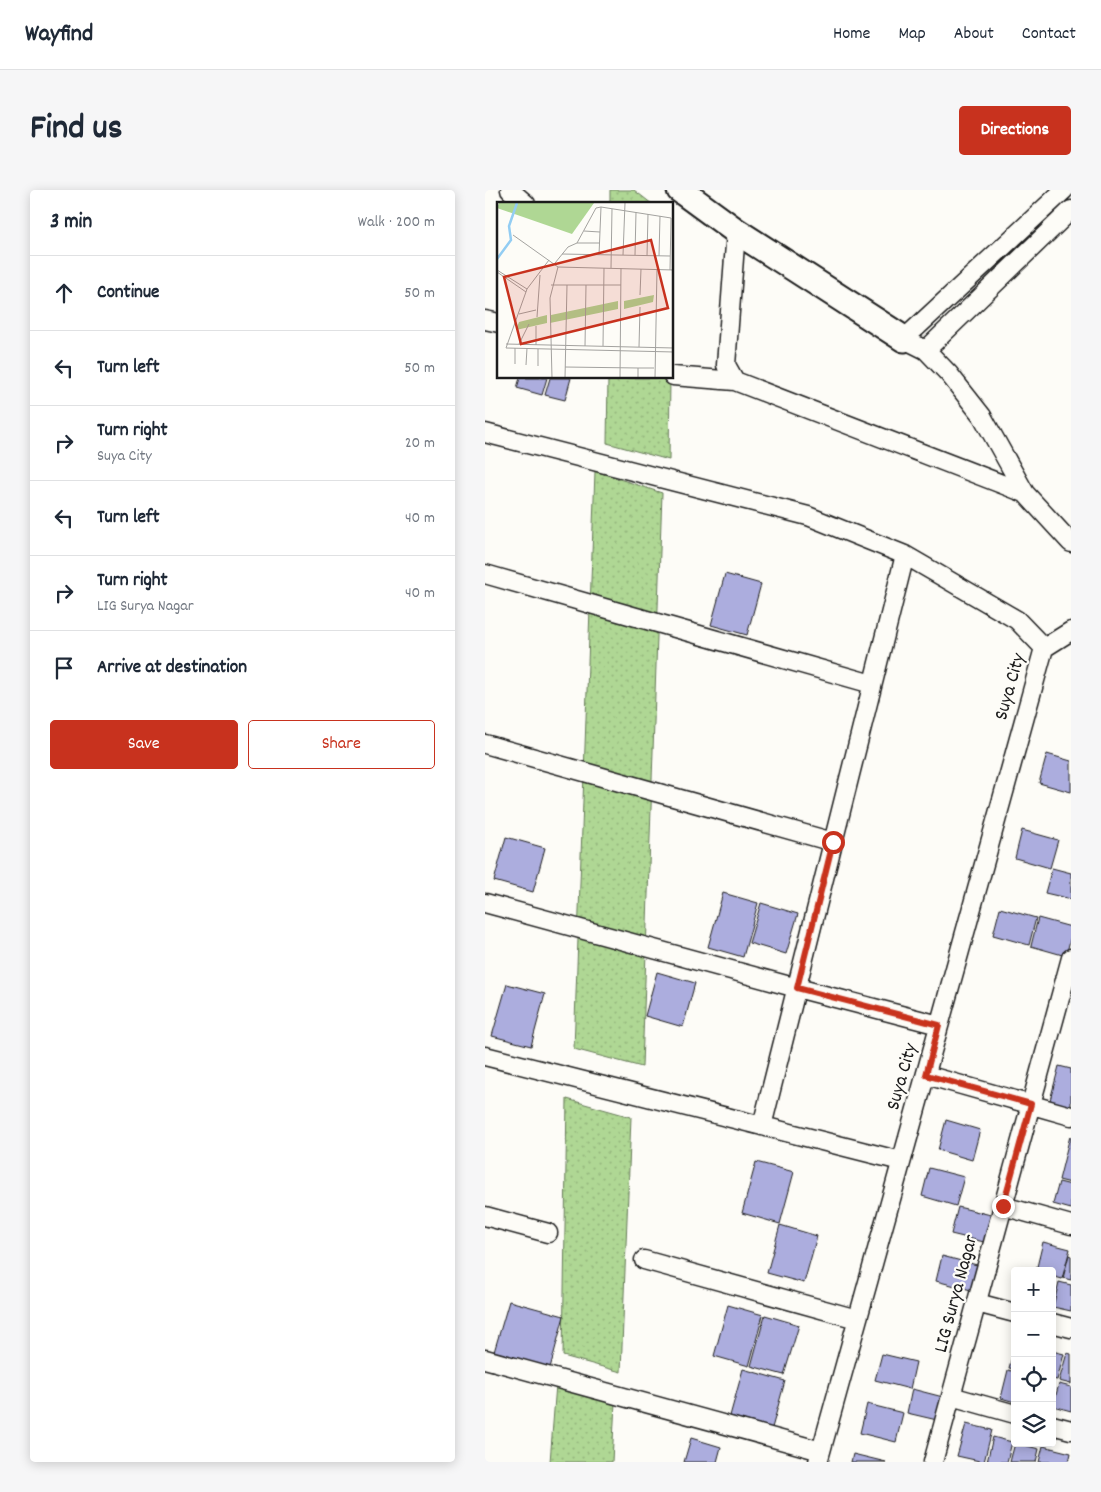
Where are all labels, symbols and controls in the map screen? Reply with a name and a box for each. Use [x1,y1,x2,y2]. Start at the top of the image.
text: Wayfind [25,18,93,52]
text: Home [833,22,870,47]
text: Map [898,22,926,47]
text: About [954,22,994,47]
text: Contact [1022,22,1076,47]
text: Find us [30,105,122,155]
button: Directions [959,106,1071,155]
inset map [497,202,674,379]
text: 3 min [50,208,92,238]
text: Walk · 200 m [358,211,435,234]
icon: ahead [50,279,78,307]
text: Continue [97,280,159,307]
text: 50 m [404,282,435,305]
icon: left [50,354,78,382]
text: Turn left [97,355,160,382]
text: 50 m [404,357,435,380]
text: Turn right [97,418,168,445]
icon: right [50,429,78,457]
text: 20 m [405,432,435,455]
text: Suya City [97,445,152,468]
icon: left [50,504,78,532]
text: Turn left [97,505,160,532]
text: 40 m [405,507,435,530]
text: Turn right [97,568,168,595]
icon: right [50,579,78,607]
text: 40 m [405,582,435,605]
text: LIG Surya Nagar [97,595,194,618]
street label: Suya City [988,649,1034,724]
icon: arrive [50,654,78,682]
text: Arrive at destination [97,655,247,682]
button: Save [50,720,238,769]
button: Share [248,720,435,769]
route start [822,831,845,854]
street label: Suya City [880,1039,926,1114]
route end [992,1195,1015,1218]
street label: LIG Surya Nagar [928,1231,986,1356]
map controls [1011,1267,1056,1447]
button: + [1011,1267,1056,1312]
button: − [1011,1312,1056,1357]
button: locate [1011,1357,1056,1402]
button: layers [1011,1402,1056,1447]

